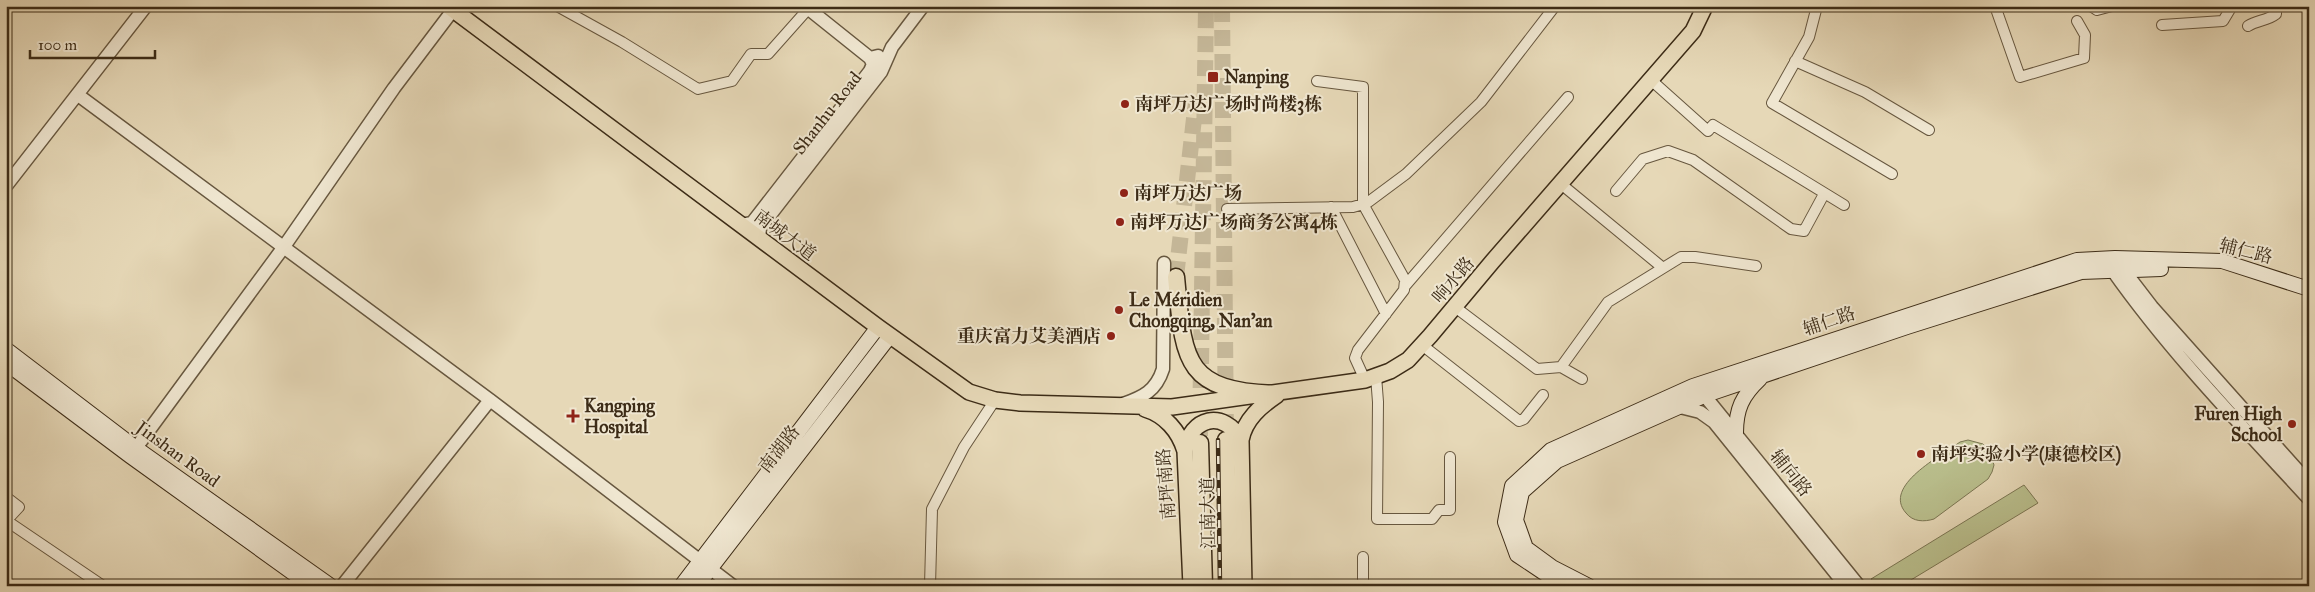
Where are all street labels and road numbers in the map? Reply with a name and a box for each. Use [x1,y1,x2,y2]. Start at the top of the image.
street label: Shanhu Road [788,67,866,159]
street label: 南城大道 [750,205,820,265]
street label: 辅仁路 [2217,234,2275,268]
street label: 响水路 [1427,252,1479,308]
street label: 辅仁路 [1800,302,1858,340]
street label: Jinshan Road [130,415,224,493]
street label: 南湖路 [754,421,804,477]
street label: 辅向路 [1765,445,1817,501]
street label: 南坪南路 [1152,447,1180,521]
street label: 江南大道 [1196,477,1220,549]

